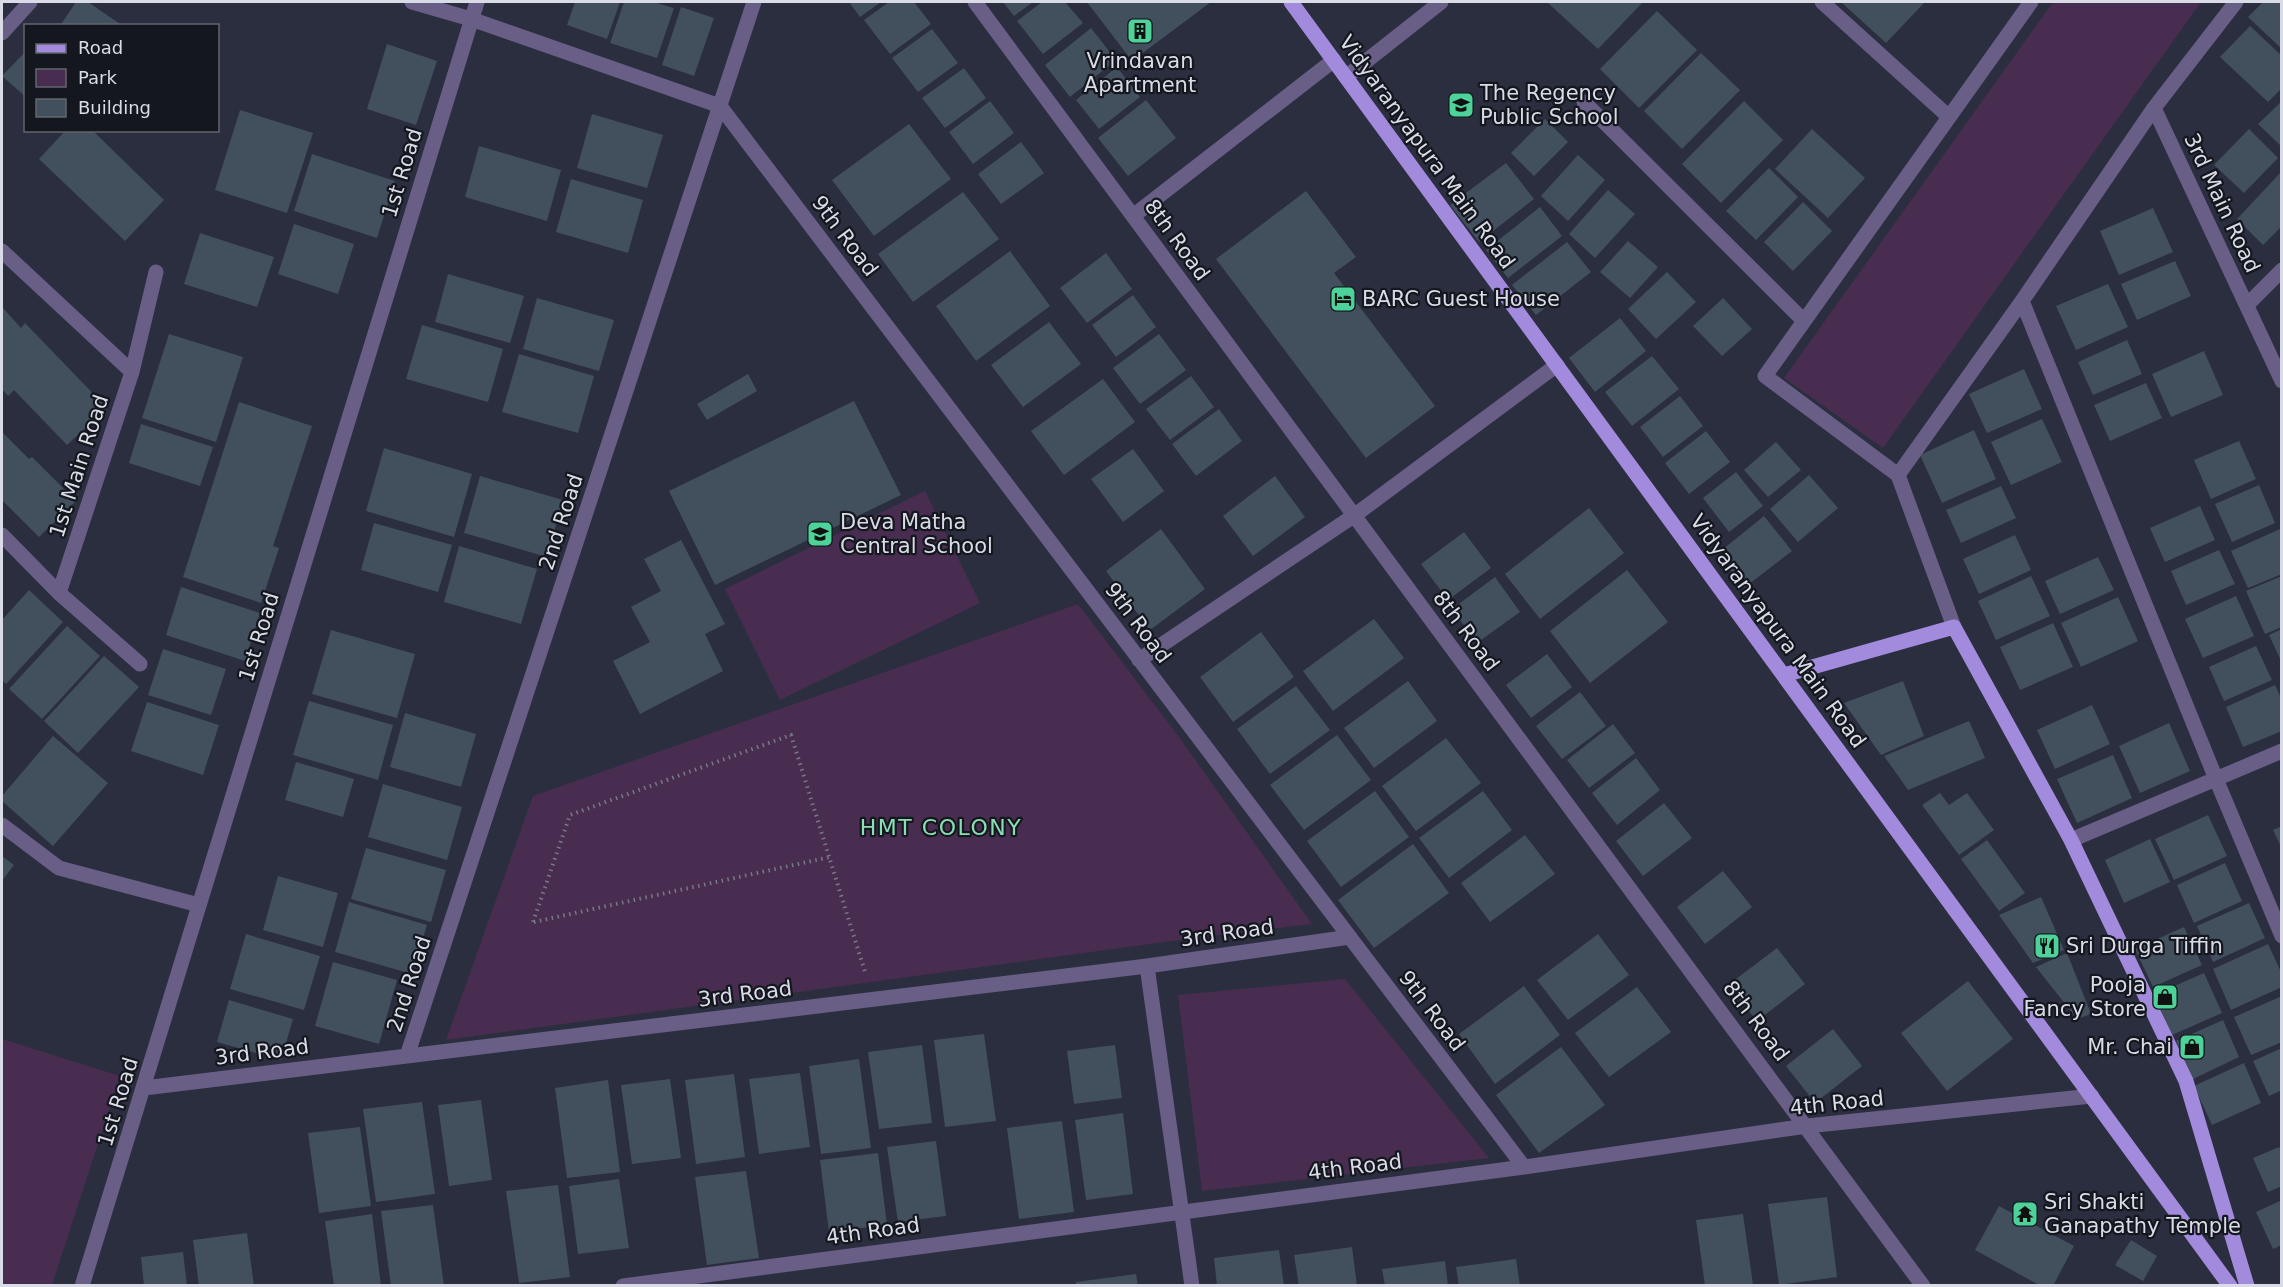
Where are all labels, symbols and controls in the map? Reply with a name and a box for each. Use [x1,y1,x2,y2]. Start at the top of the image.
building icon: Vrindavan Apartment [1125,16,1155,46]
legend [24,24,219,132]
street label: Vidyaranyapura Main Road [1334,31,1520,273]
text: Road [78,37,123,58]
place label: Vrindavan Apartment [1084,49,1196,97]
text: Park [78,67,117,88]
place label: The Regency Public School [1479,81,1619,129]
school or university icon: The Regency Public School [1446,90,1476,120]
text: Building [78,97,151,118]
street label: 1st Road [377,126,427,220]
street label: 3rd Main Road [2179,129,2265,277]
street label: 9th Road [807,191,883,281]
street label: 8th Road [1140,195,1214,285]
hotel icon: BARC Guest House [1328,284,1358,314]
place label: BARC Guest House [1362,287,1560,311]
street label: 1st Main Road [45,392,113,540]
street label: 2nd Road [534,471,588,573]
place label: Deva Matha Central School [840,510,993,558]
street label: Vidyaranyapura Main Road [1685,510,1871,752]
school or university icon: Deva Matha Central School [805,519,835,549]
street label: 9th Road [1100,578,1176,668]
street label: 8th Road [1428,586,1504,676]
street label: 1st Road [234,590,284,684]
district label: HMT COLONY [860,815,1022,840]
street label: 3rd Road [1179,915,1275,951]
restaurant icon: Sri Durga Tiffin [2032,931,2062,961]
street label: 2nd Road [382,933,436,1035]
place label: Sri Durga Tiffin [2066,934,2223,958]
street label: 9th Road [1394,966,1470,1056]
place label: Pooja Fancy Store [2024,973,2146,1021]
street label: 3rd Road [697,976,793,1012]
street label: 8th Road [1718,976,1794,1066]
shop icon: Pooja Fancy Store [2150,982,2180,1012]
shop icon: Mr. Chai [2177,1032,2207,1062]
street label: 3rd Road [214,1034,310,1070]
place label: Mr. Chai [2087,1035,2172,1059]
street label: 1st Road [93,1055,143,1149]
street label: 4th Road [1789,1086,1885,1120]
street label: 4th Road [1307,1149,1403,1185]
place label: Sri Shakti Ganapathy Temple [2044,1190,2241,1238]
temple icon: Sri Shakti Ganapathy Temple [2010,1199,2040,1229]
street label: 4th Road [825,1213,921,1249]

